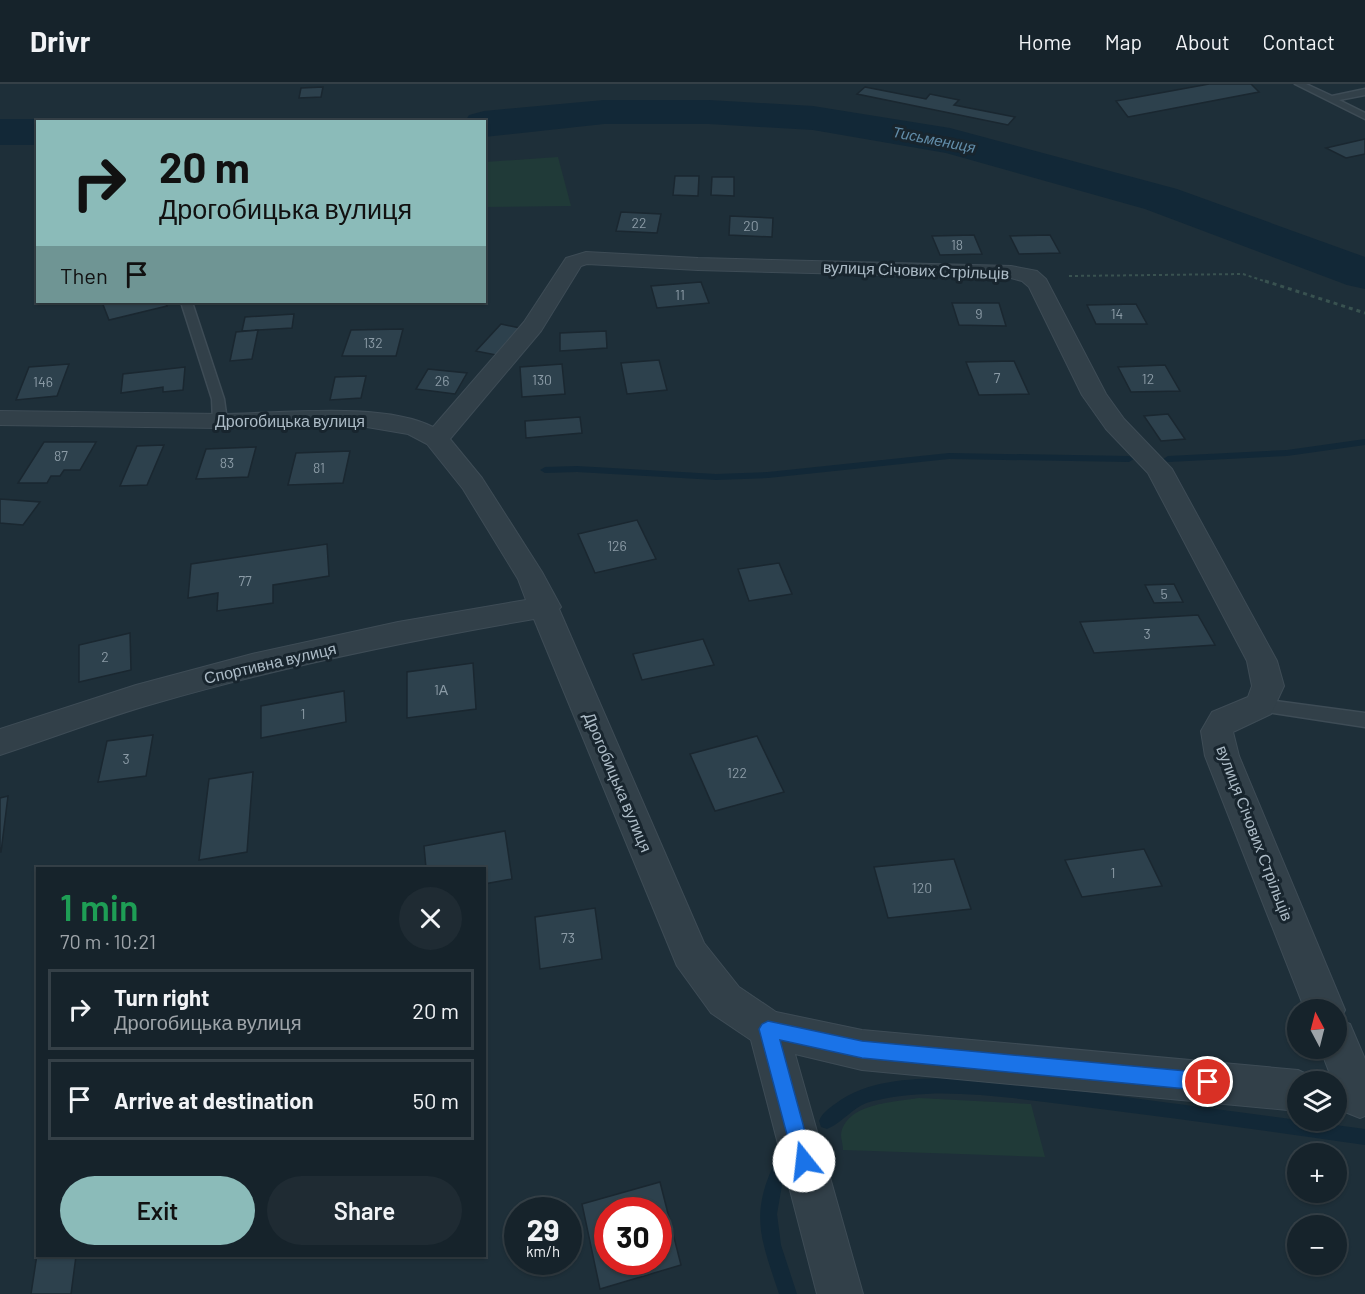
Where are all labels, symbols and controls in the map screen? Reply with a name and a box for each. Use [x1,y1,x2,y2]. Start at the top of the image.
text: Drivr [30,24,90,58]
text: Home [1018,29,1072,54]
text: Map [1105,29,1142,54]
text: About [1175,29,1230,54]
text: Contact [1263,29,1335,54]
water label: Тисьмениця [891,122,977,156]
text: 20 m [159,141,250,191]
icon: right [60,144,138,222]
text: Дрогобицька вулиця [159,192,412,224]
house number: 22 [631,214,647,231]
house number: 20 [743,217,759,234]
house number: 18 [951,236,963,253]
street label: вулиця Січових Стрільців [823,257,1009,282]
icon: arrive [120,258,153,291]
text: Then [60,262,108,288]
house number: 11 [675,286,685,303]
house number: 9 [975,305,983,322]
house number: 14 [1111,305,1123,322]
house number: 132 [363,334,383,351]
house number: 7 [994,369,1001,386]
house number: 12 [1142,370,1154,387]
house number: 130 [532,371,552,388]
house number: 26 [435,372,449,389]
house number: 146 [33,373,53,390]
street label: Дрогобицька вулиця [215,411,365,430]
house number: 87 [54,447,68,464]
house number: 83 [220,454,234,471]
house number: 81 [313,459,325,476]
house number: 126 [607,537,627,554]
house number: 77 [238,572,252,589]
house number: 5 [1160,585,1168,602]
house number: 3 [1143,625,1151,642]
street label: Спортивна вулиця [202,638,338,687]
house number: 2 [101,648,109,665]
house number: 1А [434,681,449,698]
house number: 1 [301,705,305,722]
street label: Дрогобицька вулиця [580,709,657,855]
street label: вулиця Січових Стрільців [1213,742,1298,923]
house number: 3 [122,750,130,767]
house number: 122 [727,764,747,781]
house number: 1 [1111,864,1115,881]
house number: 120 [912,879,932,896]
text: 1 min [60,885,139,928]
button: close [399,887,462,950]
text: 70 m · 10:21 [60,929,156,953]
house number: 73 [561,929,575,946]
text: Turn right [114,984,209,1010]
icon: right [63,993,96,1026]
text: 20 m [412,997,459,1023]
north arrow [1287,999,1347,1059]
map controls [1287,999,1347,1275]
text: Дрогобицька вулиця [114,1010,301,1034]
pin [1182,1056,1233,1107]
icon: arrive [1191,1065,1224,1098]
button: layers [1287,1071,1347,1131]
icon: arrive [63,1083,96,1116]
text: Arrive at destination [114,1087,313,1113]
text: 50 m [413,1087,459,1113]
position arrow [772,1129,836,1193]
button: + [1287,1143,1347,1203]
button: Exit [60,1176,255,1245]
button: Share [267,1176,462,1245]
speed limit sign: 30 [594,1197,672,1275]
text: 29 [527,1211,559,1247]
button: − [1287,1215,1347,1275]
text: km/h [526,1242,560,1260]

